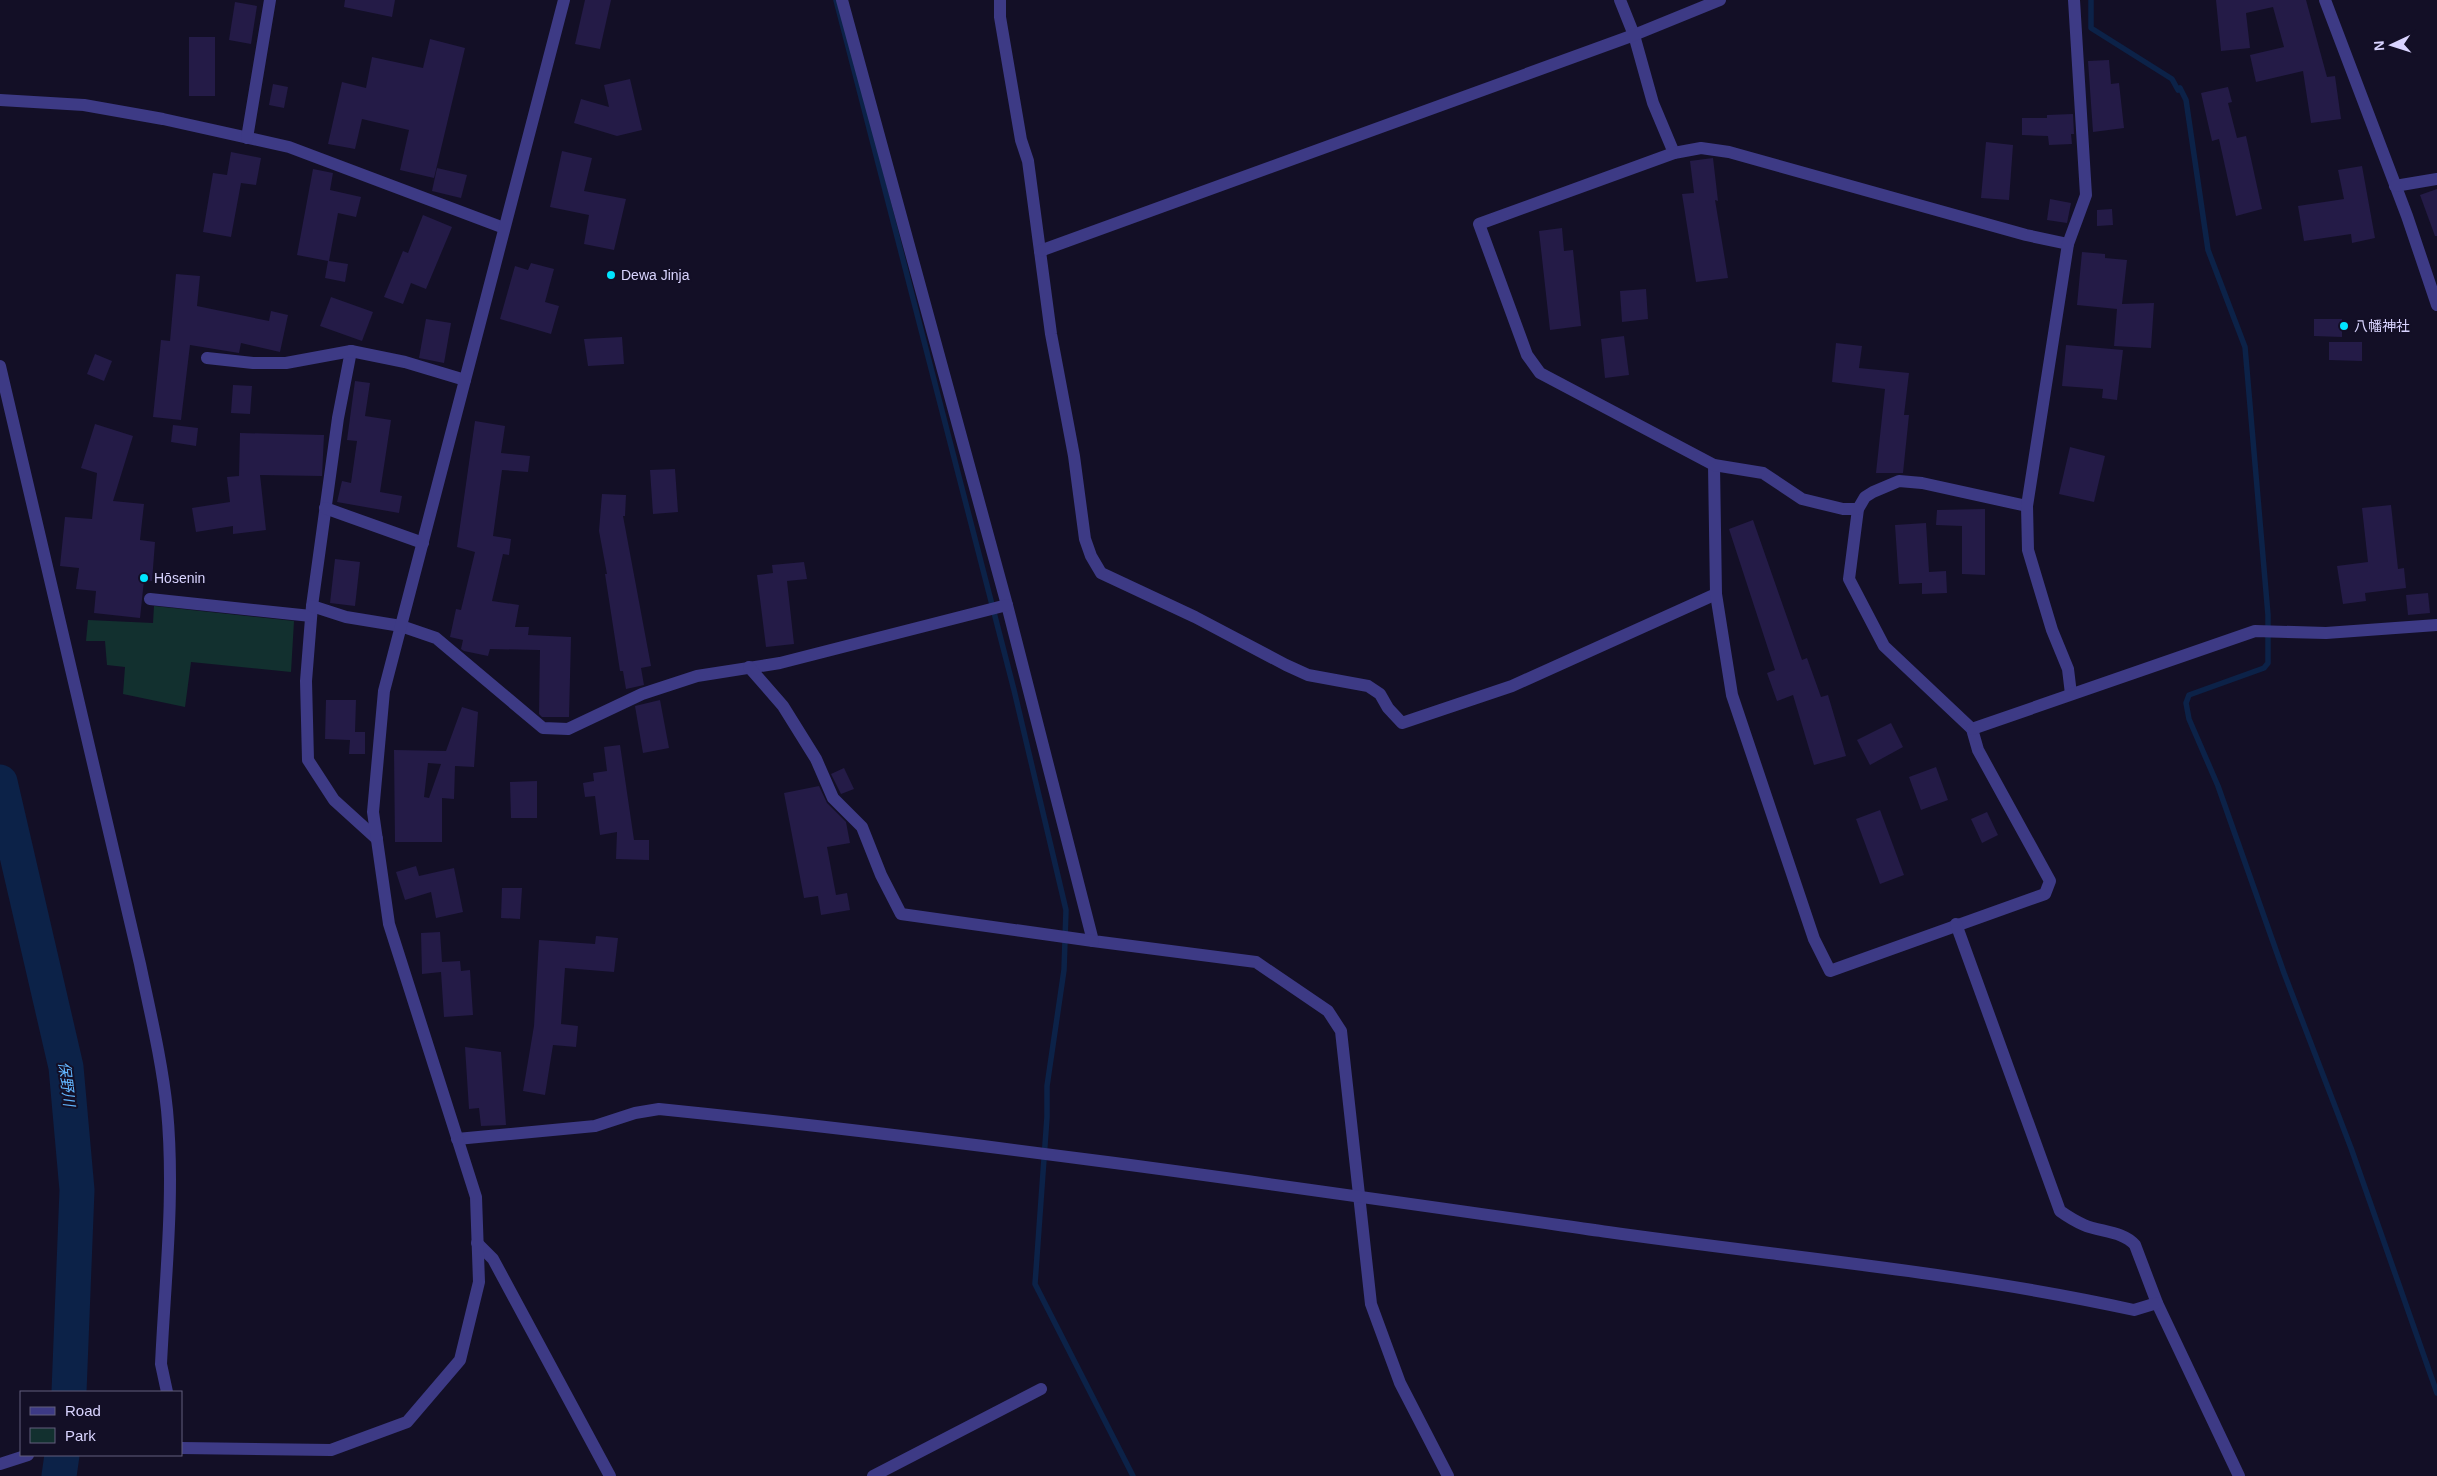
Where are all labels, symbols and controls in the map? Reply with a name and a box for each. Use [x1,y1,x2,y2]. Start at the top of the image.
north arrow [2367,20,2417,70]
text: N [2371,40,2387,52]
place label: Dewa Jinja [621,267,690,283]
marker: Dewa Jinja [605,269,617,281]
place label: 八幡神社 [2354,318,2410,334]
marker: 八幡神社 [2338,320,2350,332]
place label: Hōsenin [154,570,205,586]
marker: Hōsenin [138,572,150,584]
water label: 保野川 [56,1061,78,1109]
legend [20,1391,182,1456]
text: Road [65,1402,101,1419]
text: Park [65,1427,96,1444]

